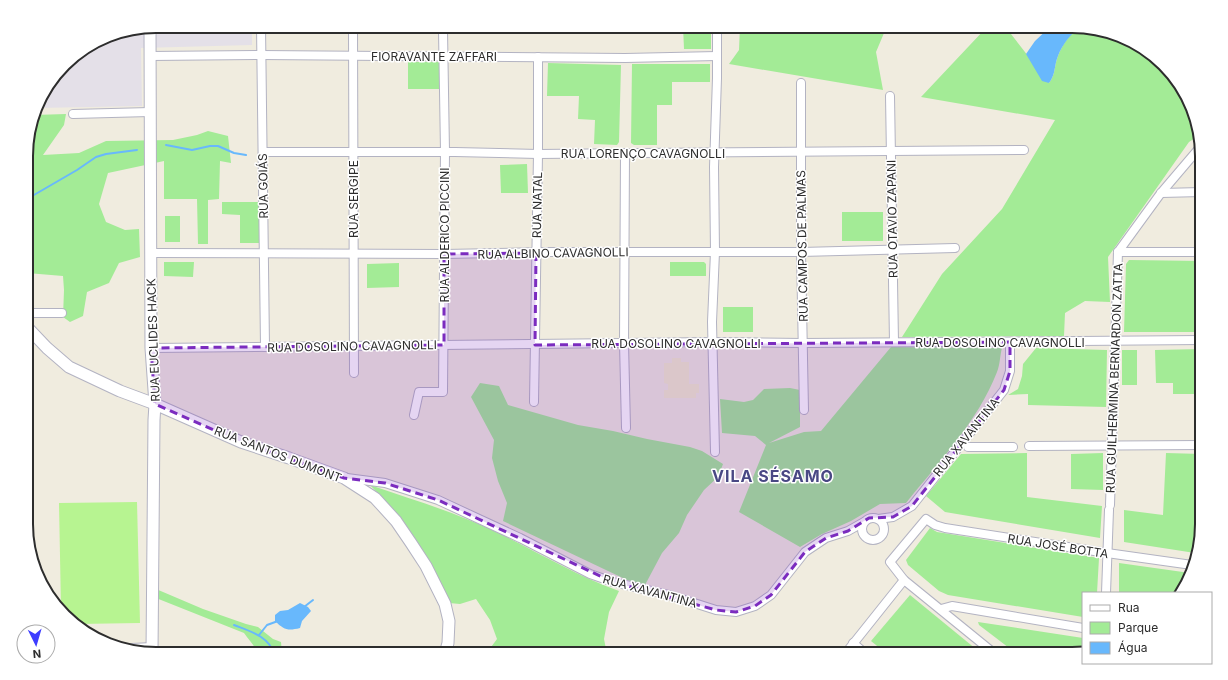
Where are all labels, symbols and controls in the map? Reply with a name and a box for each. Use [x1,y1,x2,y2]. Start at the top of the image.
street label: FIORAVANTE ZAFFARI [371,49,497,64]
street label: RUA LORENÇO CAVAGNOLLI [561,146,725,161]
street label: RUA GOIÁS [255,153,271,219]
street label: RUA SERGIPE [346,160,361,238]
street label: RUA OTAVIO ZAPANI [883,160,901,278]
street label: RUA ALDERICO PICCINI [437,167,452,303]
street label: RUA CAMPOS DE PALMAS [793,170,811,322]
street label: RUA NATAL [529,172,545,238]
street label: RUA ALBINO CAVAGNOLLI [477,244,629,262]
street label: RUA GUILHERMINA BERNARDON ZATTA [1102,263,1126,493]
street label: RUA EUCLIDES HACK [143,278,163,402]
street label: RUA DOSOLINO CAVAGNOLLI [915,335,1085,350]
street label: RUA DOSOLINO CAVAGNOLLI [591,336,761,351]
street label: RUA DOSOLINO CAVAGNOLLI [267,337,437,355]
street label: RUA XAVANTINA [930,395,1002,479]
street label: RUA SANTOS DUMONT [212,423,344,485]
district label: VILA SÉSAMO [712,466,834,486]
street label: RUA JOSÉ BOTTA [1007,531,1109,561]
street label: RUA XAVANTINA [601,571,699,611]
legend [1082,592,1212,664]
text: Rua [1118,600,1140,615]
text: Parque [1118,620,1158,635]
north arrow [16,624,56,664]
text: Água [1118,640,1147,655]
text: N [32,647,42,661]

